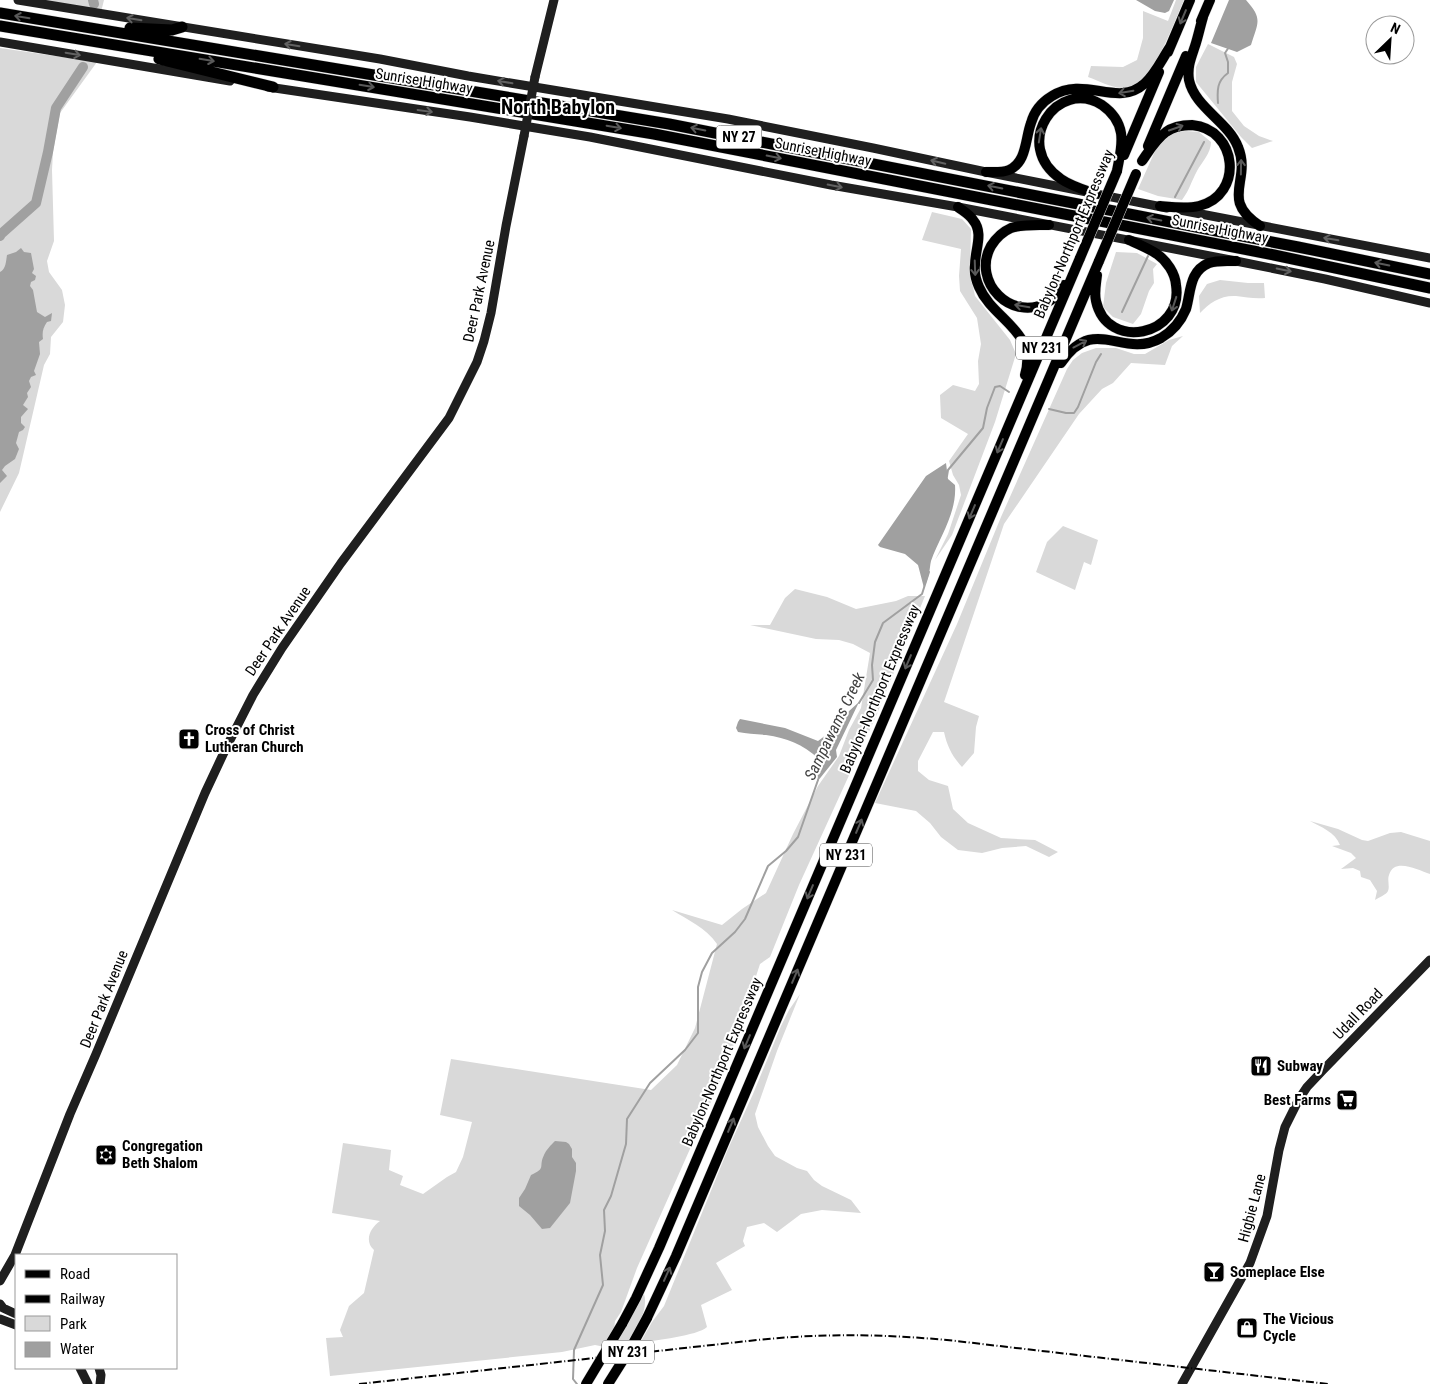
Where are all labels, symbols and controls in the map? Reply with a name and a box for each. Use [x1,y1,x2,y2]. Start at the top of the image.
one-way arrow [1178,8,1187,24]
one-way arrow [14,11,30,21]
one-way arrow [126,14,142,24]
north arrow [1365,15,1415,65]
text: N [1388,19,1403,37]
one-way arrow [284,39,300,49]
one-way arrow [64,50,80,60]
one-way arrow [198,56,214,66]
street label: Sunrise Highway [374,64,474,98]
one-way arrow [498,77,514,87]
one-way arrow [359,82,375,92]
one-way arrow [1118,87,1134,97]
district label: North Babylon [501,95,615,119]
one-way arrow [417,106,433,116]
one-way arrow [606,123,622,133]
one-way arrow [1167,123,1183,132]
one-way arrow [690,124,706,134]
road number: NY 27 [716,125,762,148]
one-way arrow [1036,127,1046,143]
street label: Sunrise Highway [773,134,873,170]
street label: Babylon-Northport Expressway [1030,147,1118,321]
one-way arrow [765,153,781,163]
one-way arrow [931,157,947,166]
one-way arrow [1236,160,1246,176]
one-way arrow [826,181,842,191]
one-way arrow [987,182,1003,192]
street label: Sunrise Highway [1170,211,1270,247]
one-way arrow [1147,213,1163,223]
one-way arrow [1323,234,1339,244]
street label: Deer Park Avenue [459,238,499,344]
one-way arrow [1375,259,1391,268]
one-way arrow [971,260,980,276]
one-way arrow [1275,266,1291,276]
one-way arrow [1169,296,1178,311]
one-way arrow [1014,301,1030,311]
road number: NY 231 [1016,336,1068,359]
one-way arrow [1072,339,1087,348]
one-way arrow [995,438,1005,453]
one-way arrow [966,504,976,519]
street label: Deer Park Avenue [241,583,315,679]
street label: Babylon-Northport Expressway [836,602,924,776]
one-way arrow [903,654,913,669]
water label: Sampawams Creek [800,669,869,783]
place label: Cross of Christ Lutheran Church [205,721,304,756]
church icon: Cross of Christ Lutheran Church [177,727,201,751]
one-way arrow [854,819,864,834]
road number: NY 231 [820,844,872,866]
one-way arrow [805,884,815,899]
street label: Deer Park Avenue [76,947,132,1051]
one-way arrow [791,968,800,984]
street label: Babylon-Northport Expressway [678,975,766,1149]
street label: Udall Road [1329,985,1387,1043]
one-way arrow [741,1034,751,1049]
restaurant icon: Subway [1249,1054,1273,1078]
place label: Subway [1277,1057,1323,1075]
supermarket icon: Best Farms [1335,1088,1359,1112]
place label: Best Farms [1264,1091,1331,1109]
one-way arrow [727,1118,737,1133]
place label: Congregation Beth Shalom [122,1137,203,1172]
synagogue icon: Congregation Beth Shalom [94,1143,118,1167]
street label: Higbie Lane [1234,1172,1270,1244]
legend [15,1254,178,1369]
bar icon: Someplace Else [1202,1260,1226,1284]
place label: Someplace Else [1230,1263,1325,1281]
text: Road [60,1265,90,1283]
one-way arrow [664,1267,673,1282]
text: Railway [60,1290,105,1308]
place label: The Vicious Cycle [1263,1310,1334,1345]
text: Park [60,1315,87,1333]
shop icon: The Vicious Cycle [1235,1316,1259,1340]
text: Water [60,1340,95,1358]
road number: NY 231 [602,1340,654,1364]

